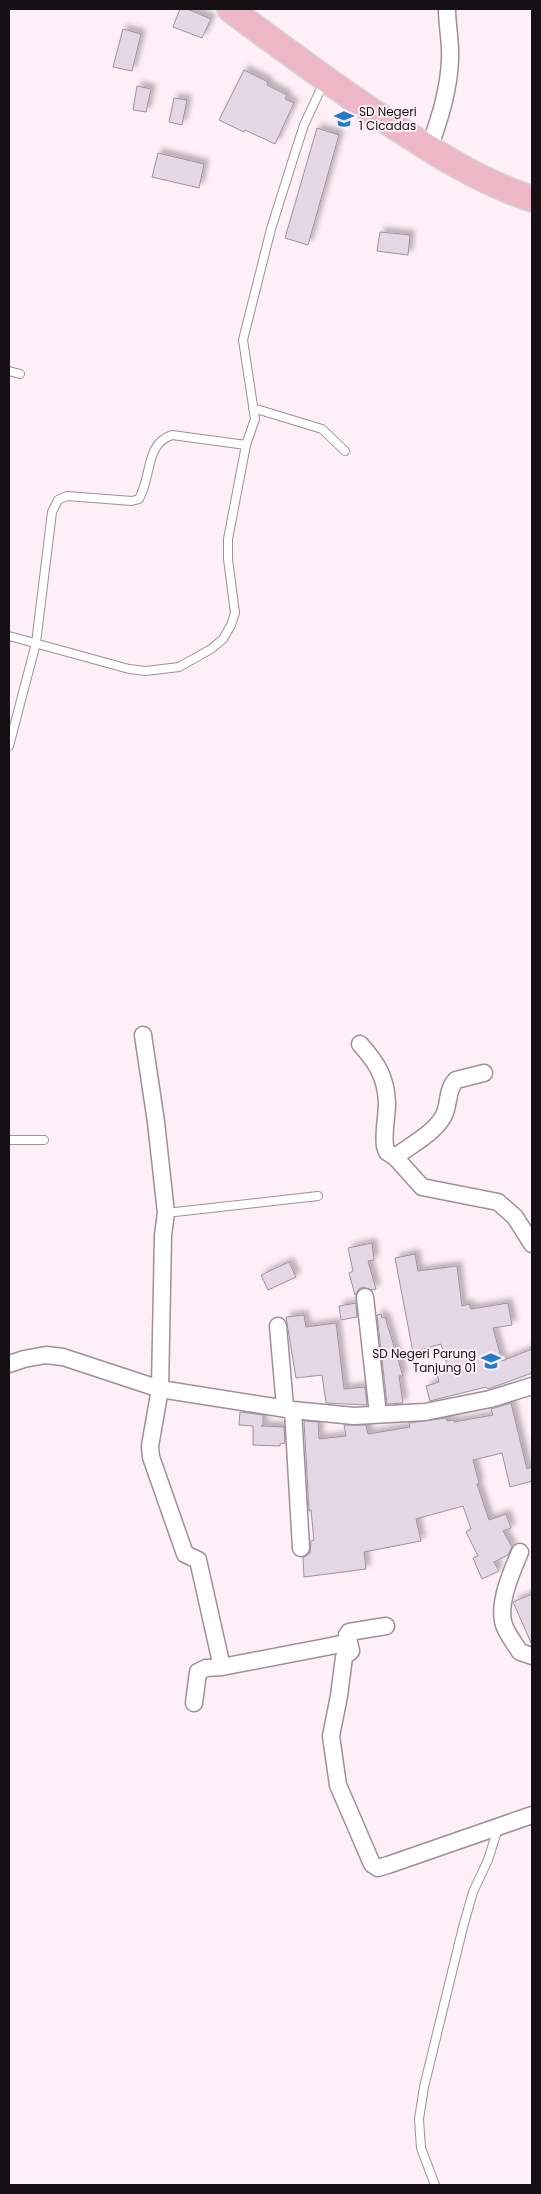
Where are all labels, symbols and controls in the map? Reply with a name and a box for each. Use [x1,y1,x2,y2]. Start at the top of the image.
place label: SD Negeri 1 Cicadas [359,103,417,134]
school or university icon: SD Negeri 1 Cicadas [333,108,355,130]
place label: SD Negeri Parung Tanjung 01 [372,1345,476,1376]
school or university icon: SD Negeri Parung Tanjung 01 [480,1350,502,1372]

